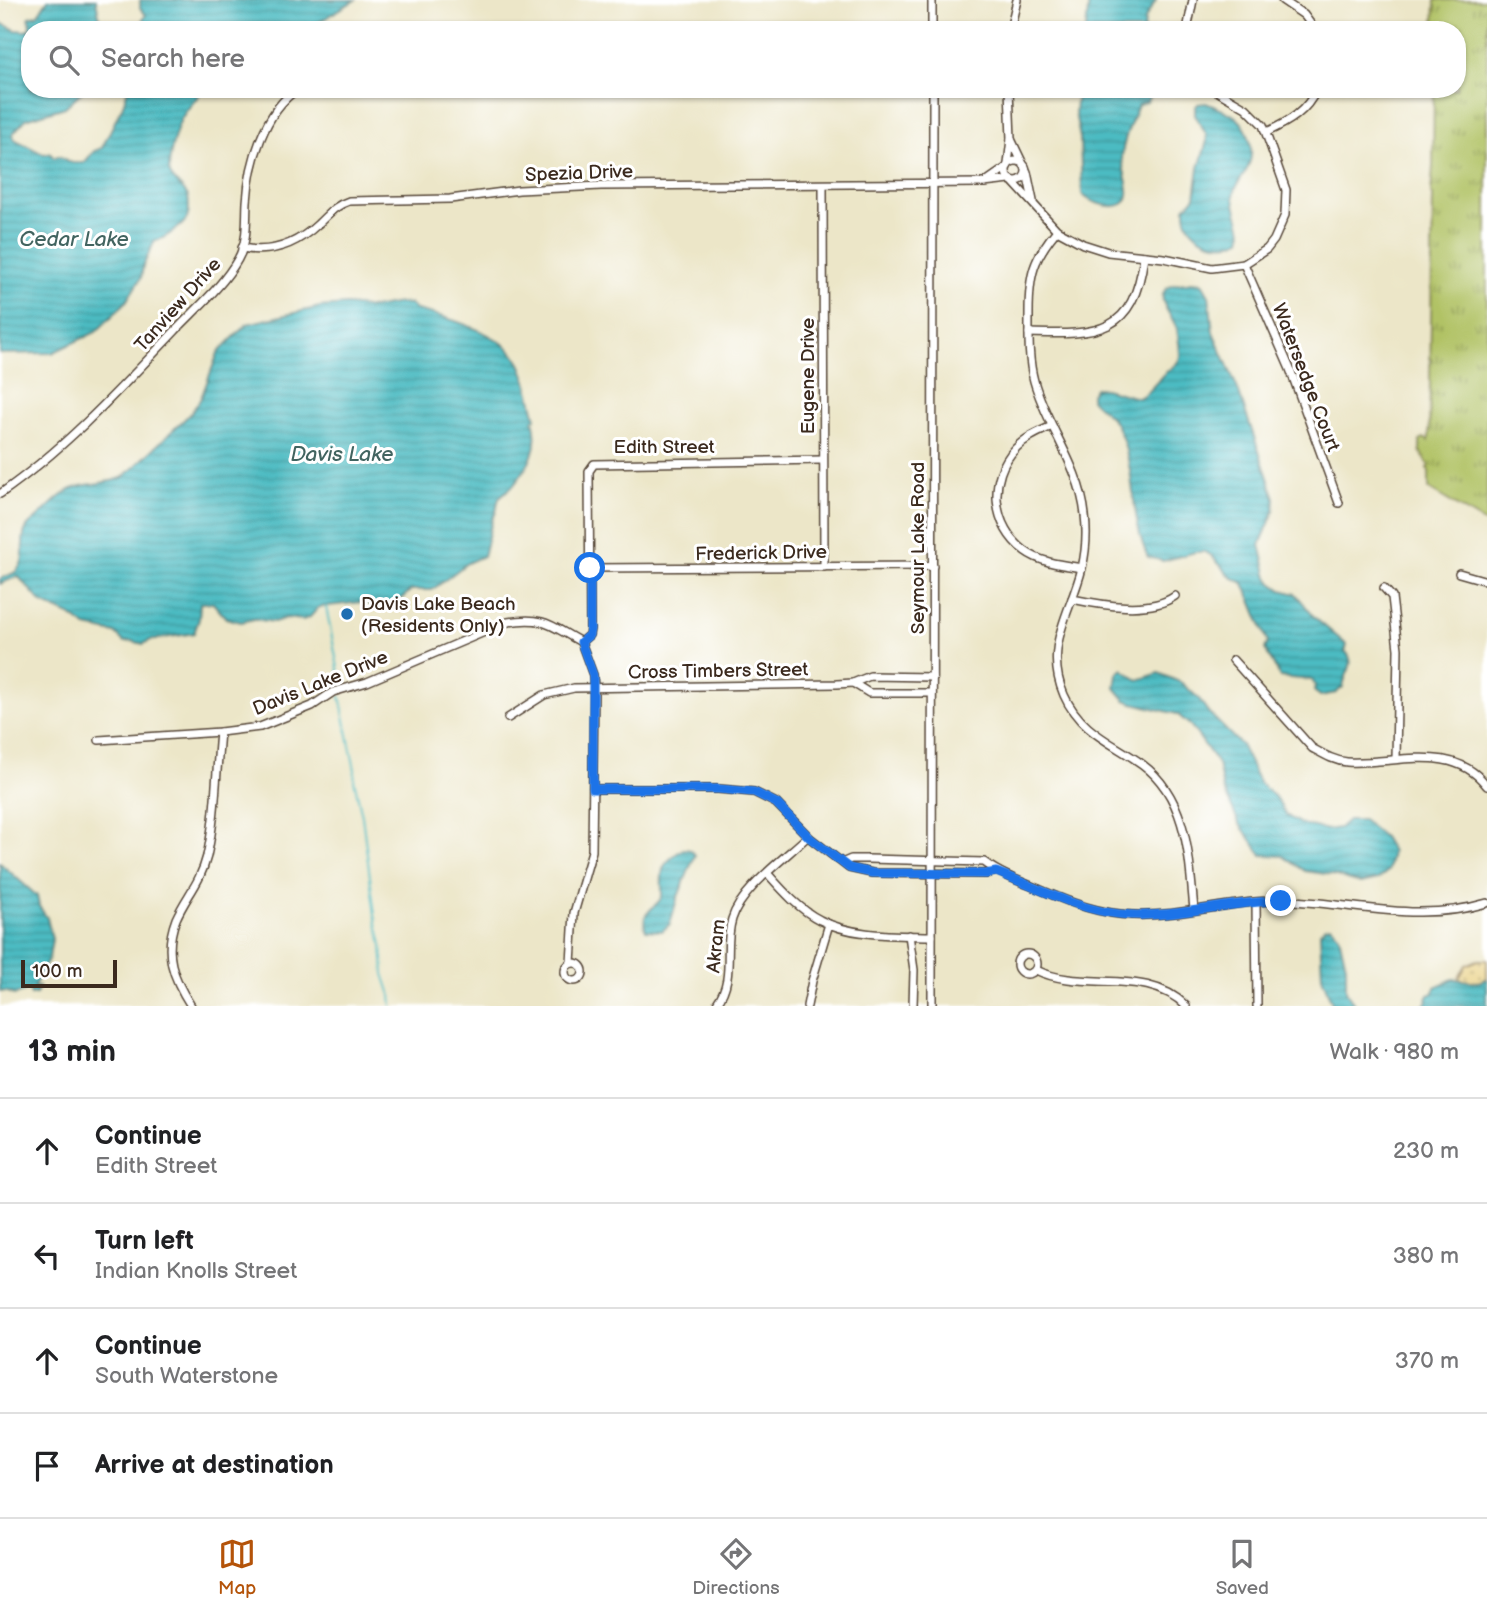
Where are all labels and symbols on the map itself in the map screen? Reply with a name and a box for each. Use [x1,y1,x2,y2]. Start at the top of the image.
street label: Spezia Drive [525,160,633,187]
water label: Cedar Lake [19,227,129,252]
street label: Tanview Drive [130,253,226,357]
street label: Watersedge Court [1267,300,1345,455]
street label: Eugene Drive [797,318,820,434]
street label: Edith Street [613,436,715,459]
water label: Davis Lake [291,442,393,467]
street label: Seymour Lake Road [907,462,930,634]
street label: Frederick Drive [695,541,827,566]
route start [574,552,605,583]
place label: Davis Lake Beach (Residents Only) [361,593,516,638]
marker: Davis Lake Beach (Residents Only) [339,606,355,622]
street label: Davis Lake Drive [250,646,391,721]
street label: Cross Timbers Street [628,658,809,685]
route end [1265,885,1296,916]
street label: Akram [702,918,731,974]
scale bar [21,957,117,989]

